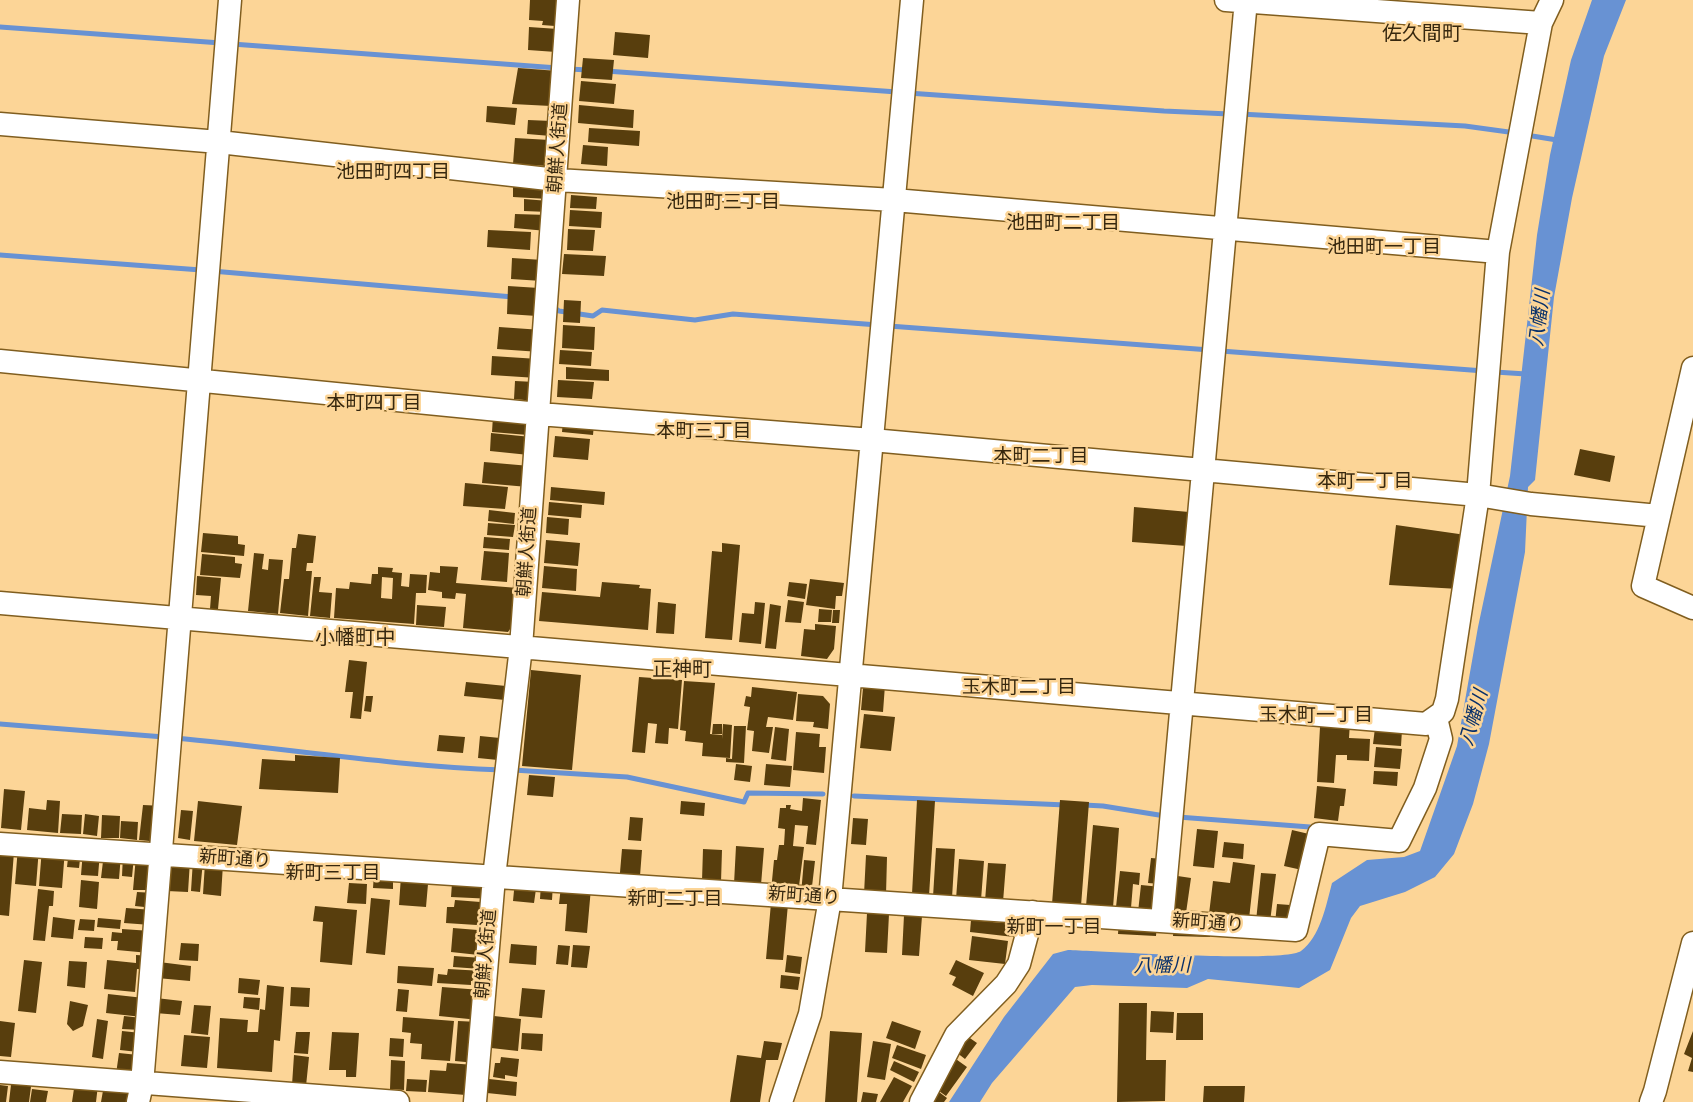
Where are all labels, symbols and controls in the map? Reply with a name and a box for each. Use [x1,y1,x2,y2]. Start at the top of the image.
district label: 佐久間町 [1382,23,1462,47]
street label: 朝鮮人街道 [545,102,573,194]
district label: 池田町四丁目 [336,162,450,184]
district label: 池田町三丁目 [666,192,780,214]
district label: 池田町二丁目 [1006,213,1120,235]
district label: 池田町一丁目 [1327,237,1441,259]
water label: 八幡川 [1526,288,1556,348]
district label: 本町四丁目 [327,393,421,415]
district label: 本町三丁目 [657,421,751,443]
district label: 本町二丁目 [994,446,1088,468]
district label: 本町一丁目 [1318,471,1412,493]
street label: 朝鮮人街道 [514,506,542,598]
district label: 小幡町中 [315,627,395,651]
district label: 正神町 [652,659,712,683]
district label: 玉木町二丁目 [962,677,1076,699]
water label: 八幡川 [1456,687,1494,749]
district label: 玉木町一丁目 [1259,705,1373,727]
street label: 新町通り [198,847,272,873]
district label: 新町三丁目 [286,863,380,885]
street label: 新町通り [767,884,841,910]
district label: 新町二丁目 [628,889,722,911]
street label: 朝鮮人街道 [472,908,502,1000]
street label: 新町通り [1171,911,1245,937]
district label: 新町一丁目 [1007,917,1101,939]
water label: 八幡川 [1133,955,1191,979]

